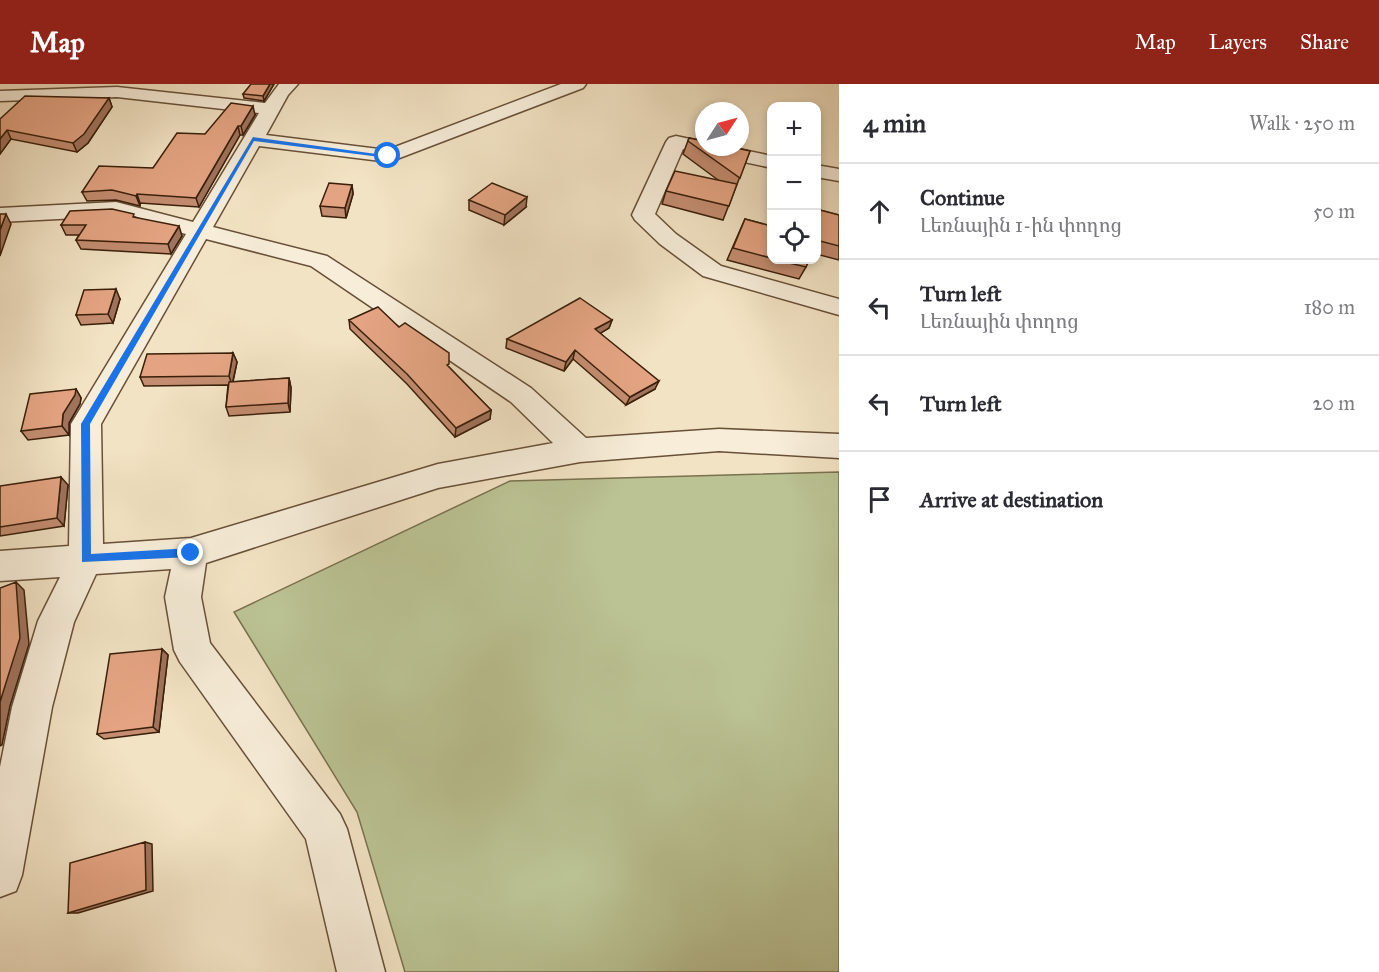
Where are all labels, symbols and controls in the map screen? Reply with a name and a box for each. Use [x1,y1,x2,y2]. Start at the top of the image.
text: Map [30,25,85,60]
text: Map [1135,29,1176,55]
text: Layers [1209,29,1267,55]
text: Share [1300,29,1349,55]
north arrow [695,102,749,156]
map controls [767,102,821,264]
button: + [767,102,821,156]
text: 4 min [863,107,926,139]
text: Walk · 250 m [1249,111,1355,135]
route start [374,142,400,168]
button: − [767,156,821,210]
text: Continue [920,184,1005,211]
icon: ahead [863,195,896,228]
text: 50 m [1313,199,1355,223]
button: locate [767,210,821,264]
text: Լեռնային 1-ին փողոց [920,213,1122,237]
text: Turn left [920,280,1002,307]
icon: left [863,291,896,324]
text: 180 m [1304,295,1355,319]
text: Լեռնային փողոց [920,309,1078,333]
icon: left [863,387,896,420]
text: Turn left [920,390,1002,417]
text: 20 m [1312,391,1355,415]
icon: arrive [863,483,896,516]
text: Arrive at destination [920,486,1103,513]
route end [177,539,203,565]

